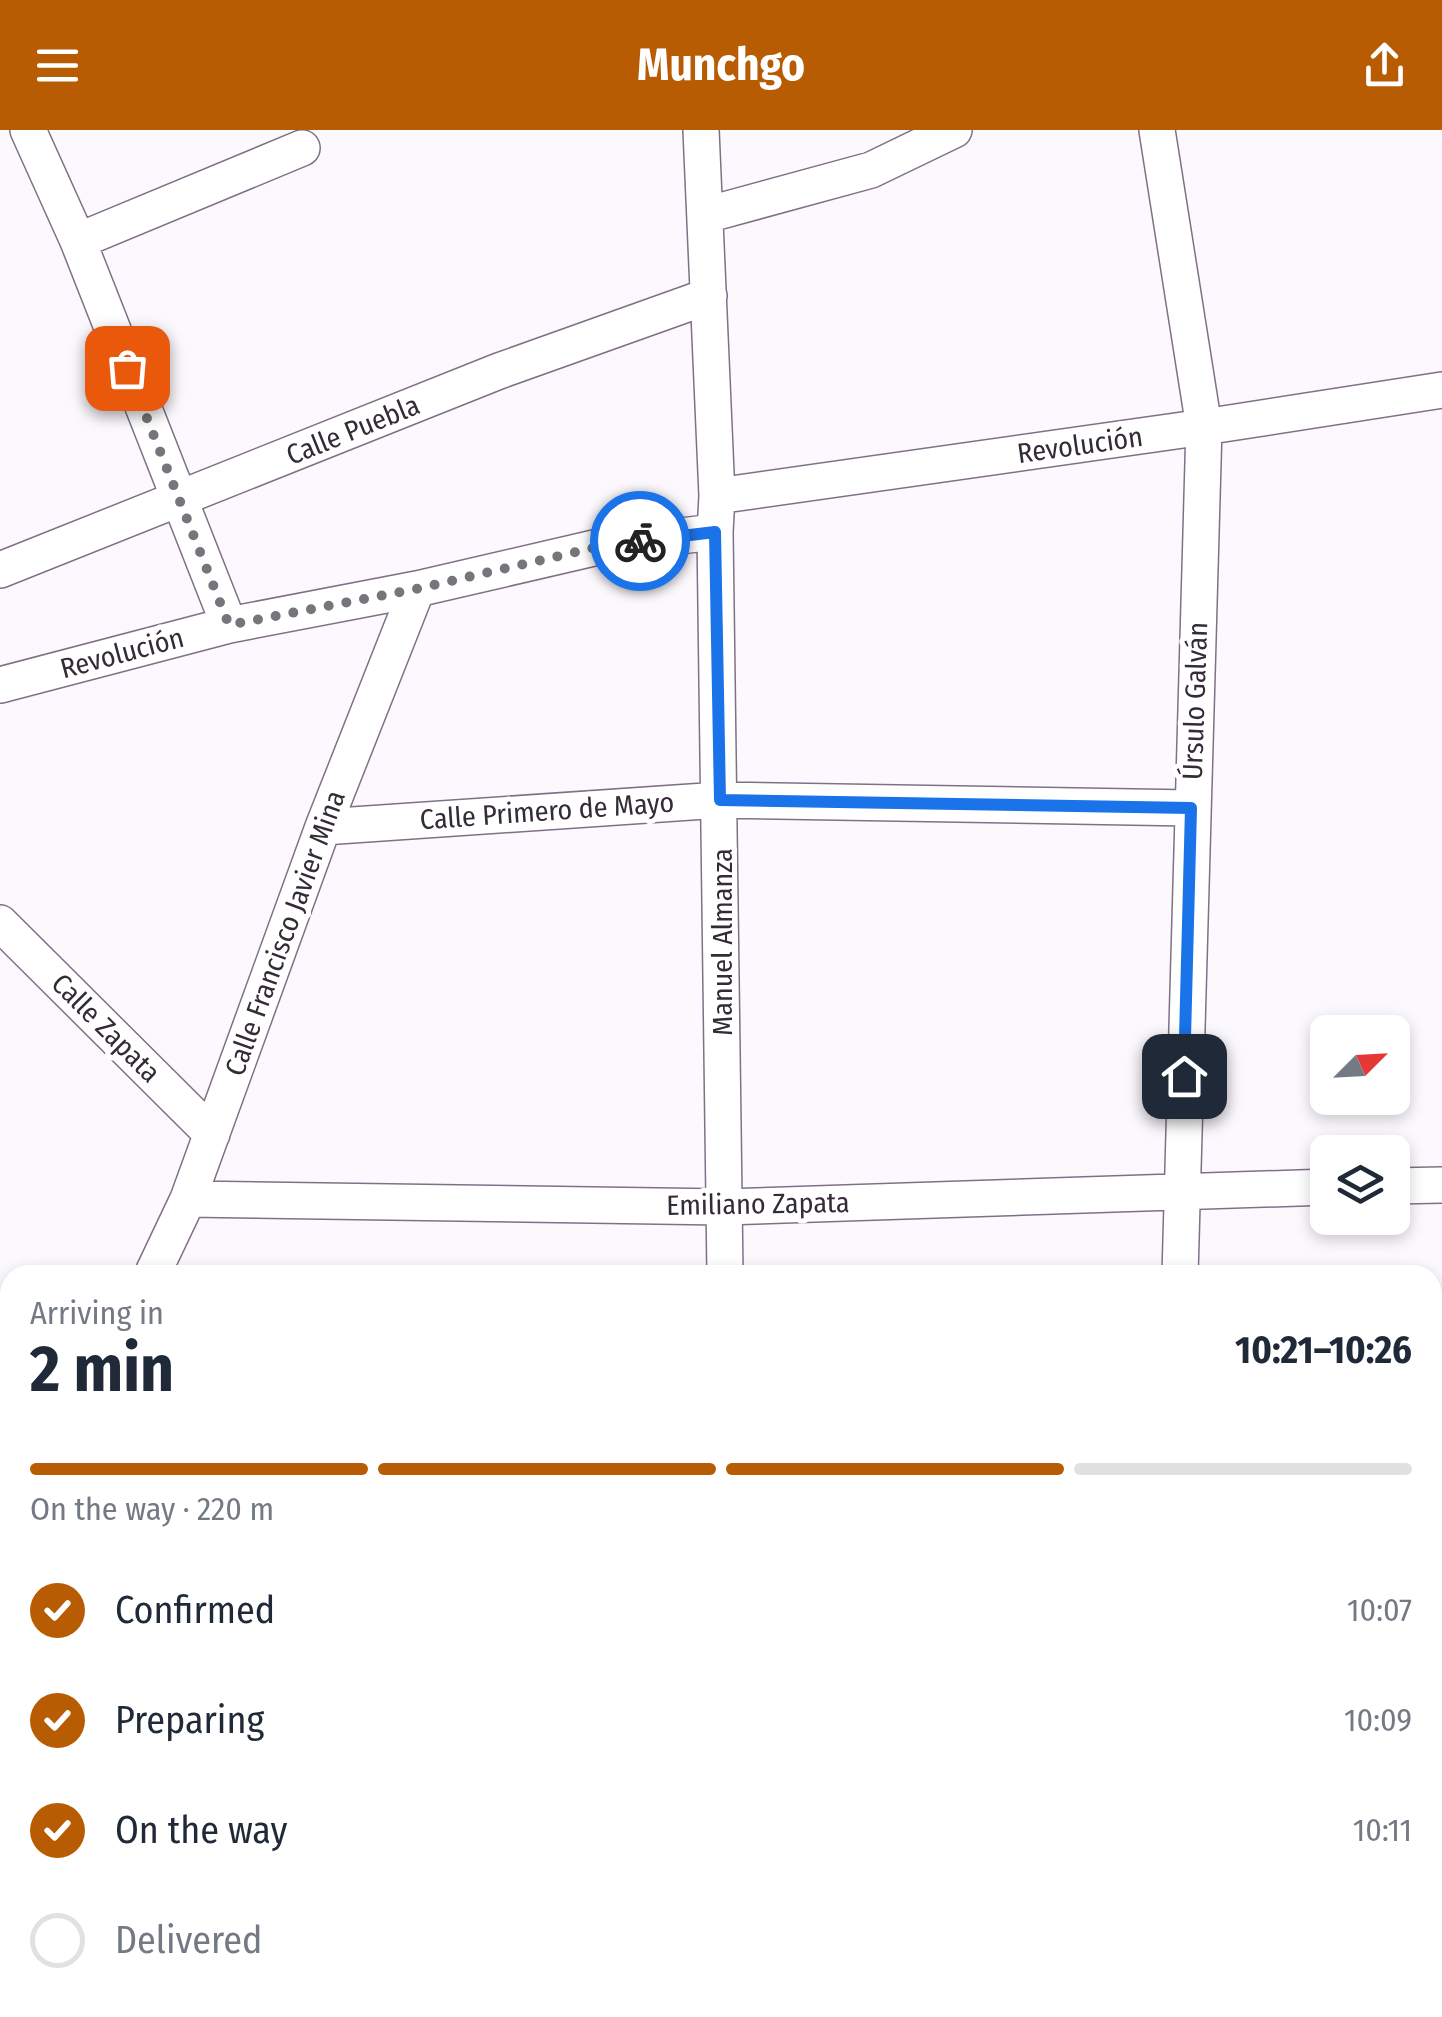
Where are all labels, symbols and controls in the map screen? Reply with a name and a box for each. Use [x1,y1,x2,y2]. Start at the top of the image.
icon: menu [30,38,85,93]
text: Munchgo [637,38,805,92]
icon: share [1357,38,1412,93]
pin [85,326,170,411]
icon: bag [100,341,155,396]
street label: Calle Puebla [282,388,424,472]
street label: Revolución [1015,420,1145,470]
courier [590,491,690,591]
icon: bike [613,514,668,569]
street label: Revolución [57,621,187,685]
street label: Úrsulo Galván [1176,621,1214,781]
street label: Calle Francisco Javier Mina [218,786,352,1080]
street label: Calle Primero de Mayo [419,786,675,836]
street label: Manuel Almanza [706,848,739,1036]
street label: Calle Zapata [45,967,167,1089]
north arrow [1310,1015,1410,1115]
map controls [1310,1015,1410,1235]
pin [1142,1034,1227,1119]
icon: home [1157,1049,1212,1104]
button: layers [1310,1135,1410,1235]
street label: Emiliano Zapata [666,1186,850,1222]
text: Arriving in [30,1294,164,1332]
text: 10:21–10:26 [1235,1327,1412,1373]
text: 2 min [30,1330,174,1408]
text: On the way · 220 m [30,1490,274,1528]
icon: check [30,1583,85,1638]
text: Confirmed [115,1587,275,1633]
text: 10:07 [1347,1591,1412,1629]
icon: check [30,1693,85,1748]
text: Preparing [115,1697,264,1743]
text: 10:09 [1344,1701,1412,1739]
icon: check [30,1803,85,1858]
text: On the way [115,1807,287,1853]
text: 10:11 [1353,1811,1412,1849]
text: Delivered [115,1917,262,1963]

